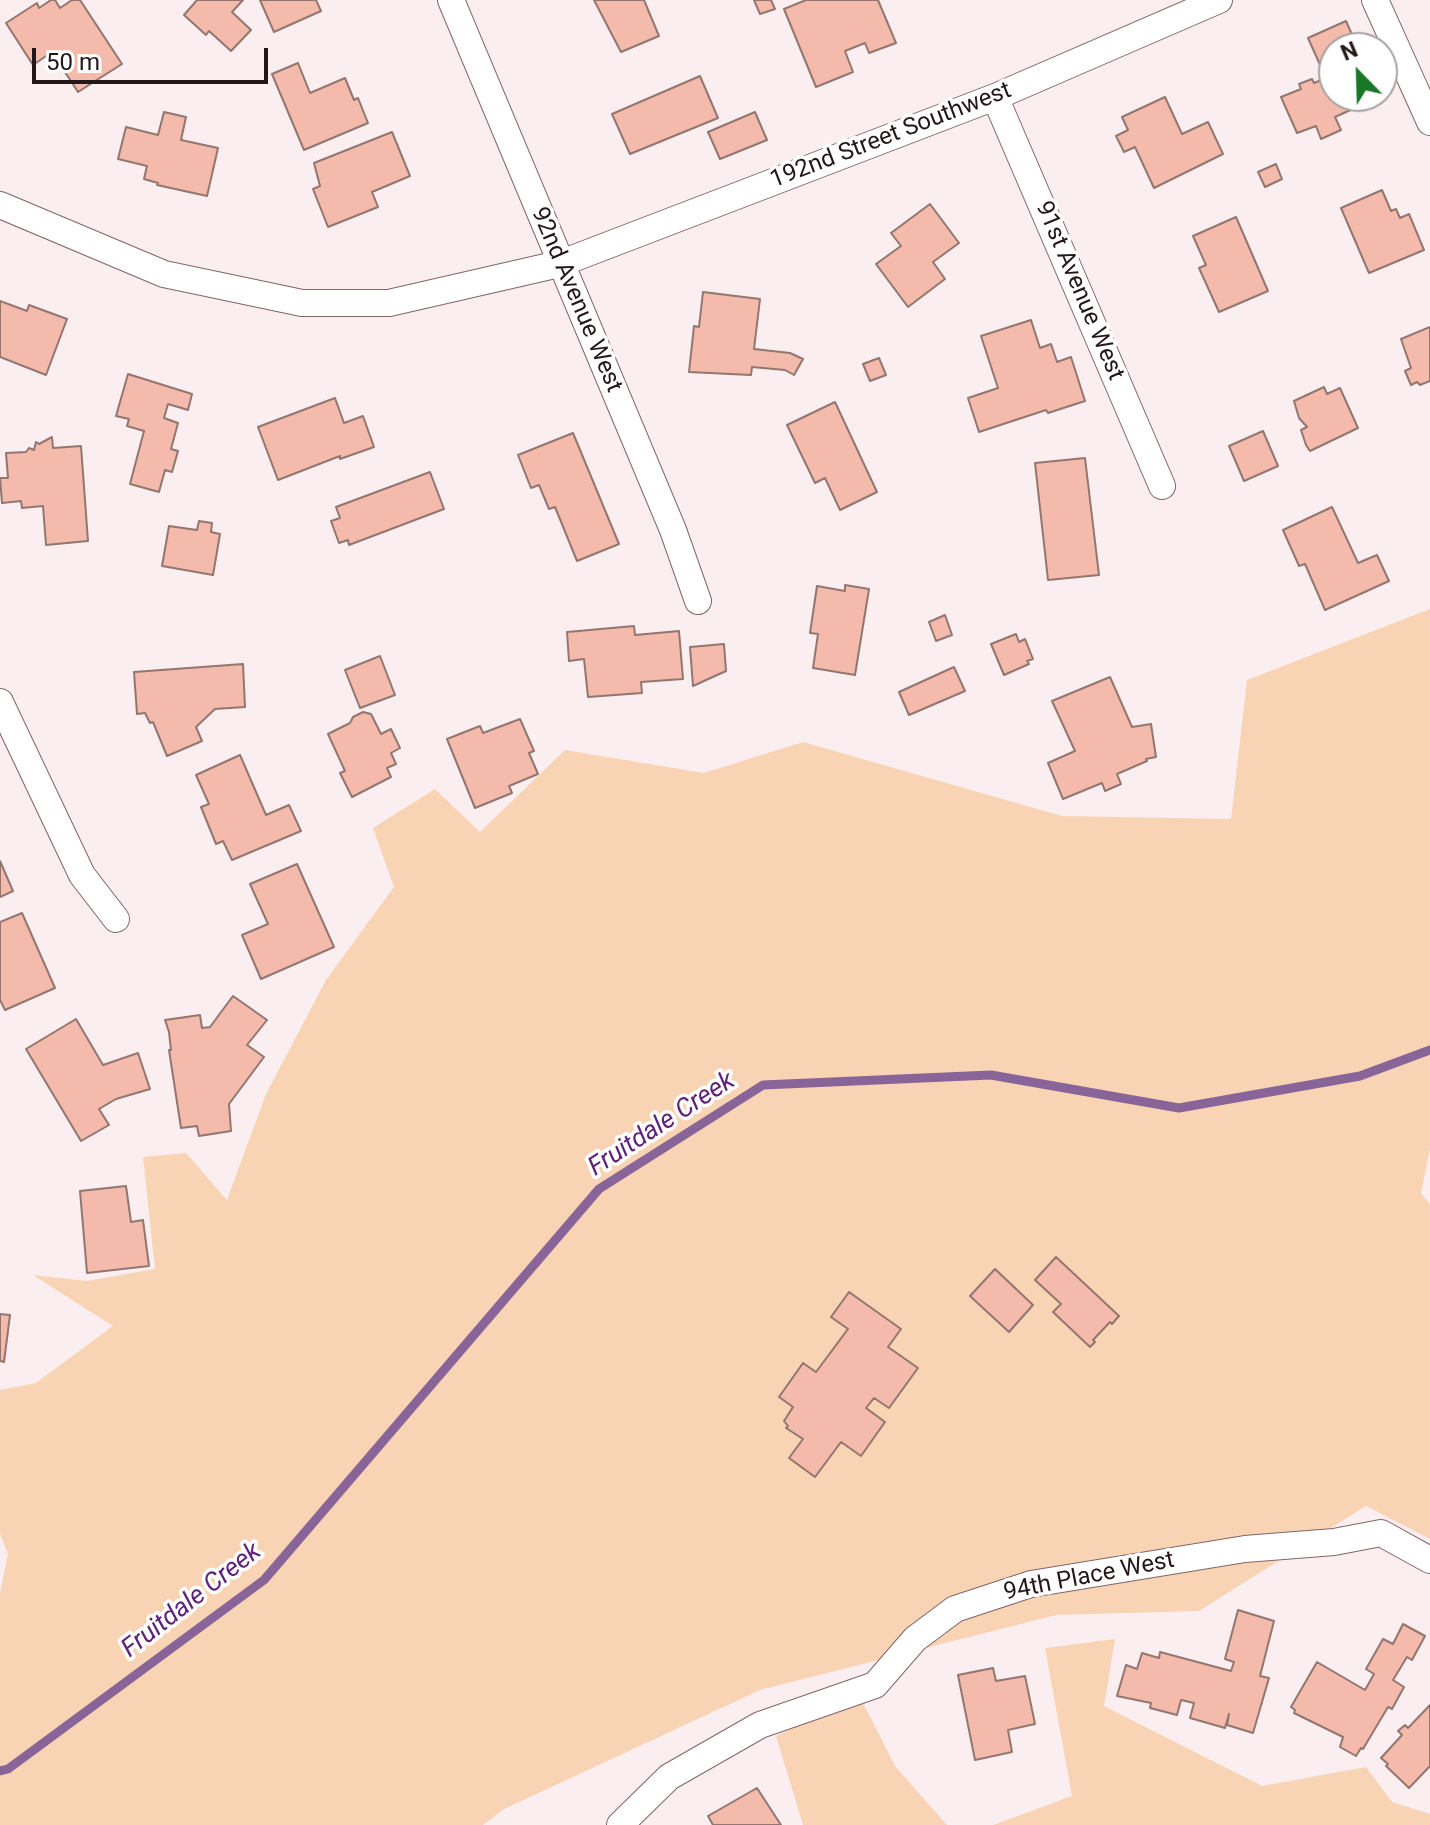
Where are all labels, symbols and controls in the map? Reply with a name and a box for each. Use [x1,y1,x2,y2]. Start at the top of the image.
scale bar [36,32,272,82]
north arrow [1318,32,1398,112]
text: N [1337,37,1361,66]
text: 50 m [46,48,100,76]
street label: 192nd Street Southwest [766,77,1016,195]
street label: 91st Avenue West [1028,197,1130,385]
street label: 92nd Avenue West [524,203,628,397]
water label: Fruitdale Creek [583,1066,741,1184]
water label: Fruitdale Creek [116,1537,268,1665]
street label: 94th Place West [1001,1546,1177,1608]

